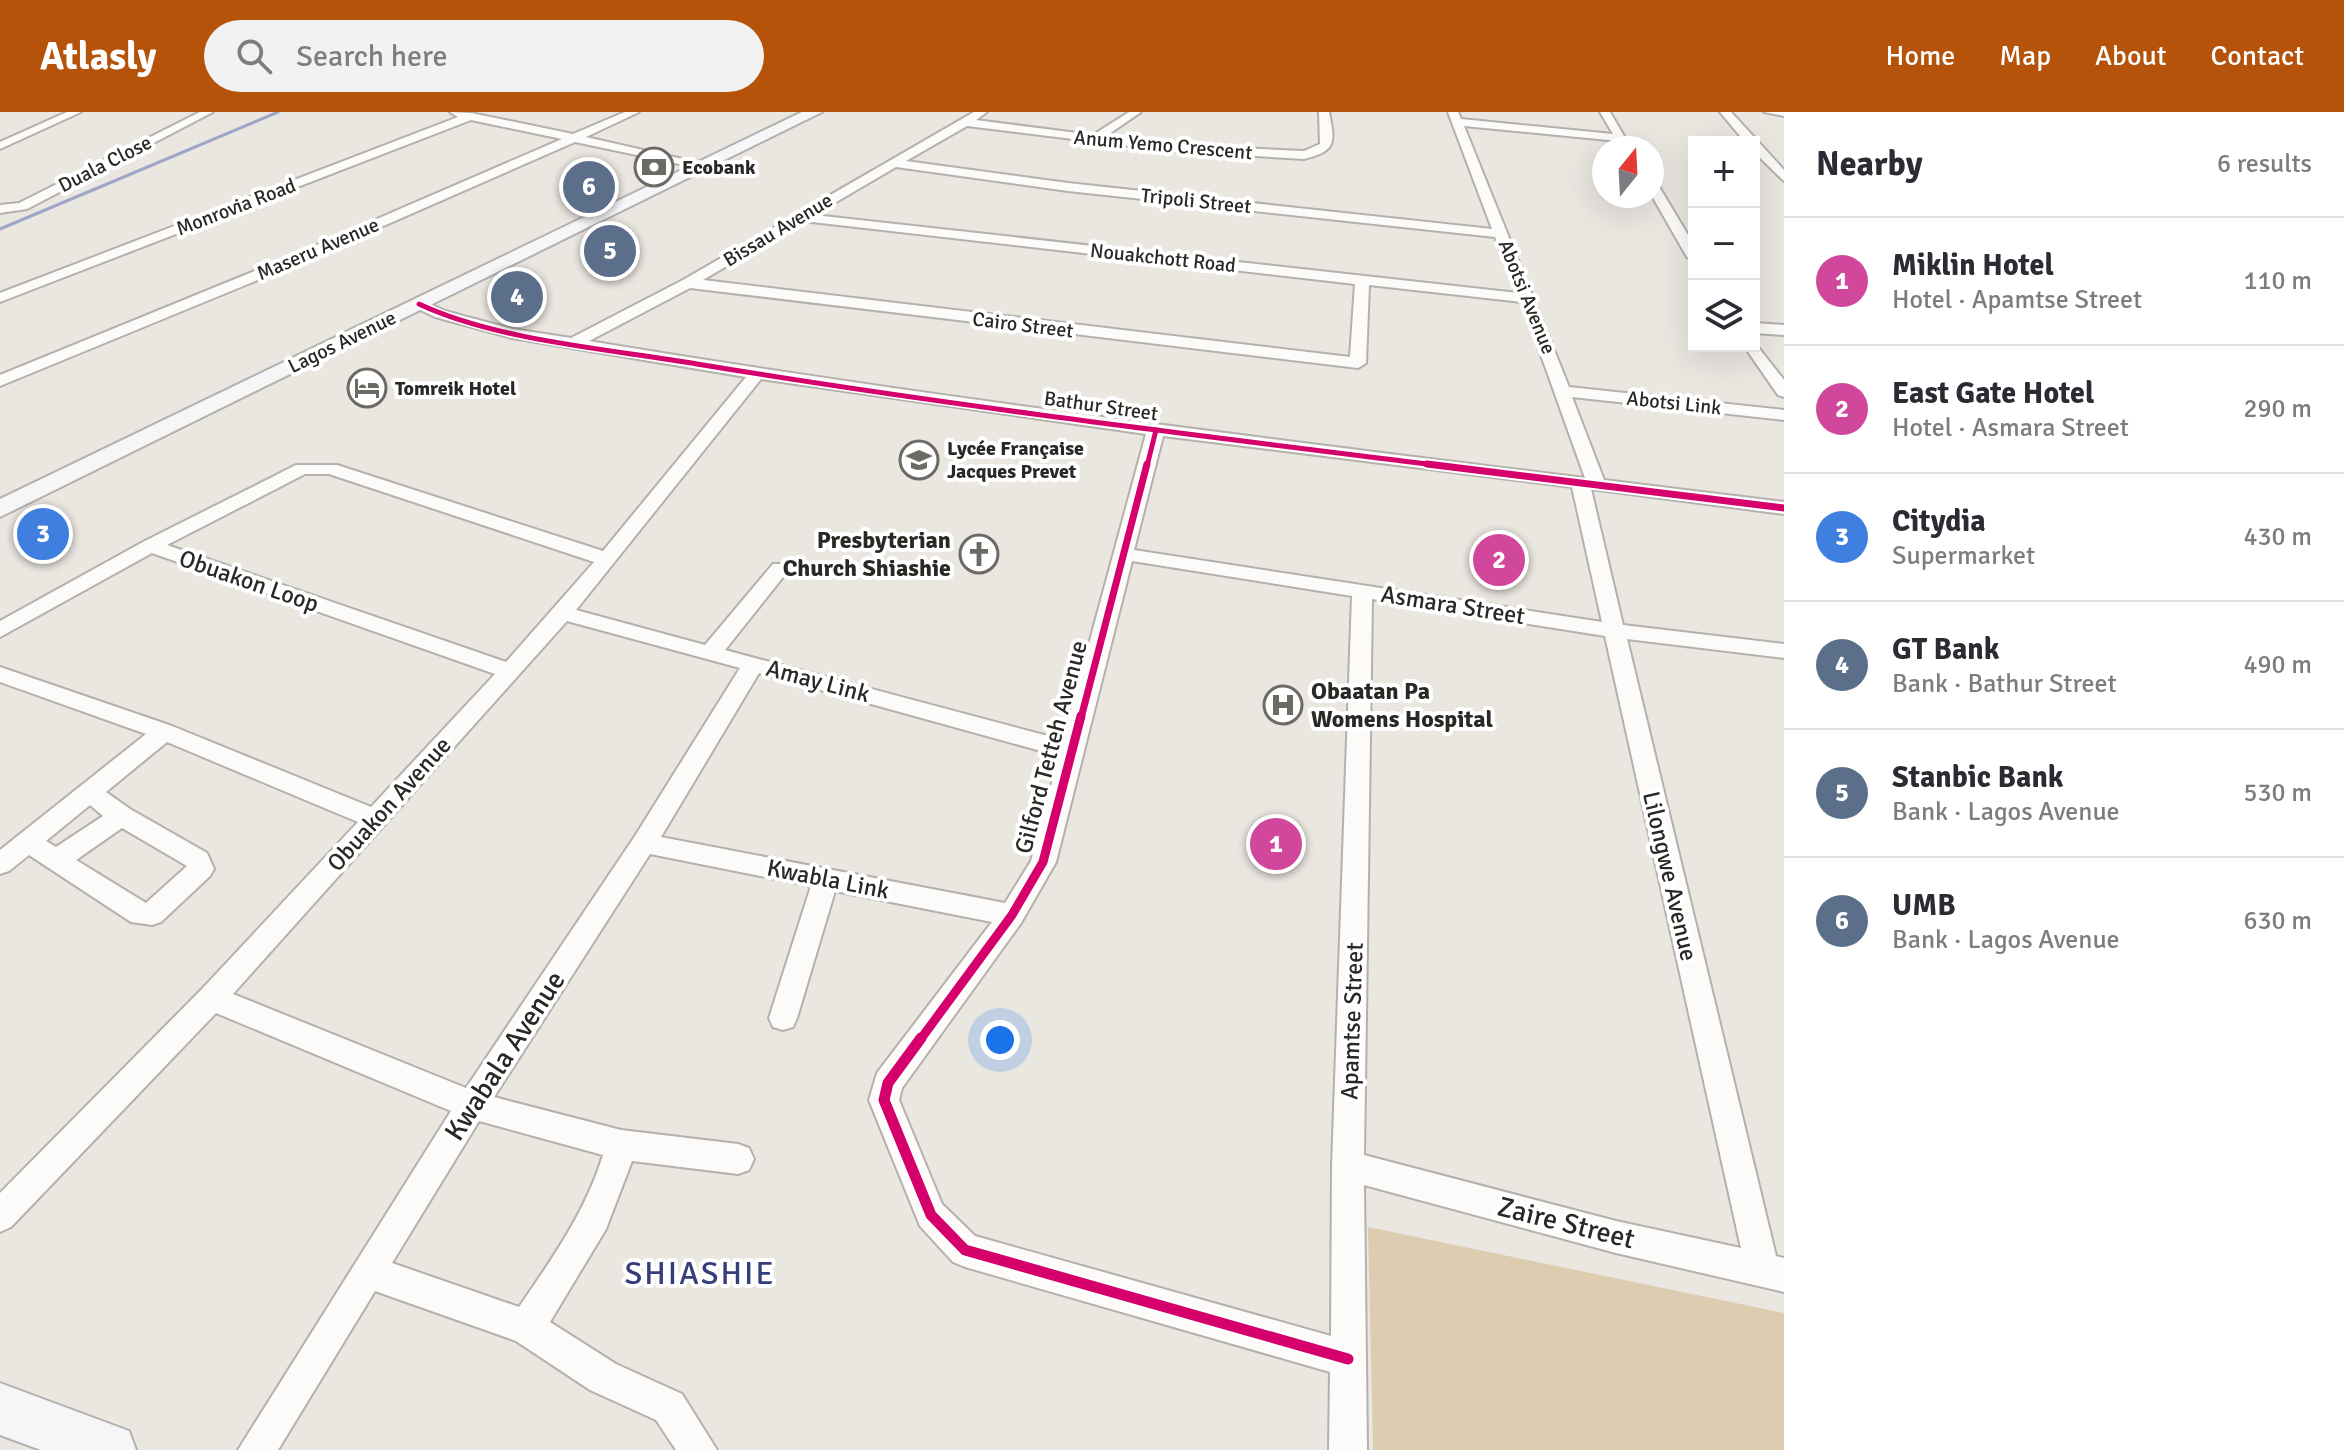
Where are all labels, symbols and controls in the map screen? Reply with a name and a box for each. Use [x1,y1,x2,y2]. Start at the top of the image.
search box [204,20,764,92]
text: Atlasly [40,33,156,80]
icon: search [232,34,276,78]
text: Search here [296,38,448,75]
text: Home [1886,39,1955,73]
text: Map [1999,39,2051,73]
text: About [2095,39,2167,73]
text: Contact [2211,39,2304,73]
street label: Anum Yemo Crescent [1073,125,1253,165]
street label: Duala Close [54,130,156,198]
north arrow [1592,136,1664,208]
map controls [1688,136,1760,352]
button: + [1688,136,1760,208]
text: Nearby [1816,143,1923,185]
bank icon: Ecobank [633,146,675,188]
text: 6 results [2217,148,2312,180]
place label: Ecobank [682,155,756,180]
pin: 6 [563,157,615,217]
street label: Monrovia Road [173,173,299,241]
street label: Tripoli Street [1140,183,1252,219]
street label: Bissau Avenue [719,188,837,272]
button: − [1688,208,1760,280]
street label: Maseru Avenue [253,212,383,286]
pin: 5 [584,221,636,281]
street label: Abotsi Avenue [1493,236,1561,358]
street label: Nouakchott Road [1089,238,1237,278]
text: Miklin Hotel [1892,247,2054,284]
text: 1 [1835,265,1849,297]
text: 110 m [2243,265,2312,297]
pin: 4 [491,267,543,327]
button: layers [1688,280,1760,352]
text: Hotel · Apamtse Street [1892,284,2142,316]
street label: Lagos Avenue [284,305,400,379]
street label: Cairo Street [971,306,1075,344]
hotel icon: Tomreik Hotel [346,367,388,409]
text: East Gate Hotel [1892,375,2094,412]
place label: Tomreik Hotel [395,376,516,401]
street label: Bathur Street [1042,386,1160,426]
street label: Abotsi Link [1625,386,1723,420]
text: 2 [1835,393,1849,425]
text: 290 m [2243,393,2312,425]
text: Hotel · Asmara Street [1892,412,2129,444]
place label: Lycée Française Jacques Prevet [947,436,1084,484]
school or university icon: Lycée Française Jacques Prevet [898,439,940,481]
text: Citydia [1892,503,1986,540]
pin: 3 [17,504,69,564]
text: 3 [1835,521,1849,553]
text: 430 m [2243,521,2312,553]
place label: Presbyterian Church Shiashie [783,525,951,583]
pin: 2 [1473,530,1525,590]
church icon: Presbyterian Church Shiashie [958,533,1000,575]
text: Supermarket [1892,540,2035,572]
street label: Obuakon Loop [175,543,323,619]
street label: Asmara Street [1379,579,1527,631]
text: GT Bank [1892,631,1999,668]
street label: Gilford Tetteh Avenue [1008,637,1094,857]
text: 4 [1835,649,1849,681]
text: 490 m [2243,649,2312,681]
street label: Amay Link [763,653,873,709]
text: Bank · Bathur Street [1892,668,2117,700]
place label: Obaatan Pa Womens Hospital [1311,676,1494,734]
hospital icon: Obaatan Pa Womens Hospital [1262,684,1304,726]
street label: Obuakon Avenue [321,730,457,878]
text: Stanbic Bank [1892,759,2064,796]
text: 5 [1835,777,1849,809]
text: 530 m [2243,777,2312,809]
street label: Lilongwe Avenue [1636,788,1704,964]
text: Bank · Lagos Avenue [1892,796,2120,828]
pin: 1 [1250,814,1302,874]
street label: Kwabla Link [764,852,892,906]
text: UMB [1892,887,1956,924]
text: 6 [1835,905,1849,937]
text: 630 m [2243,905,2312,937]
text: Bank · Lagos Avenue [1892,924,2120,956]
street label: Apamtse Street [1334,942,1370,1100]
street label: Kwabala Avenue [438,965,572,1147]
your location [980,1020,1020,1060]
street label: Zaire Street [1494,1190,1638,1256]
district label: SHIASHIE [624,1254,776,1293]

